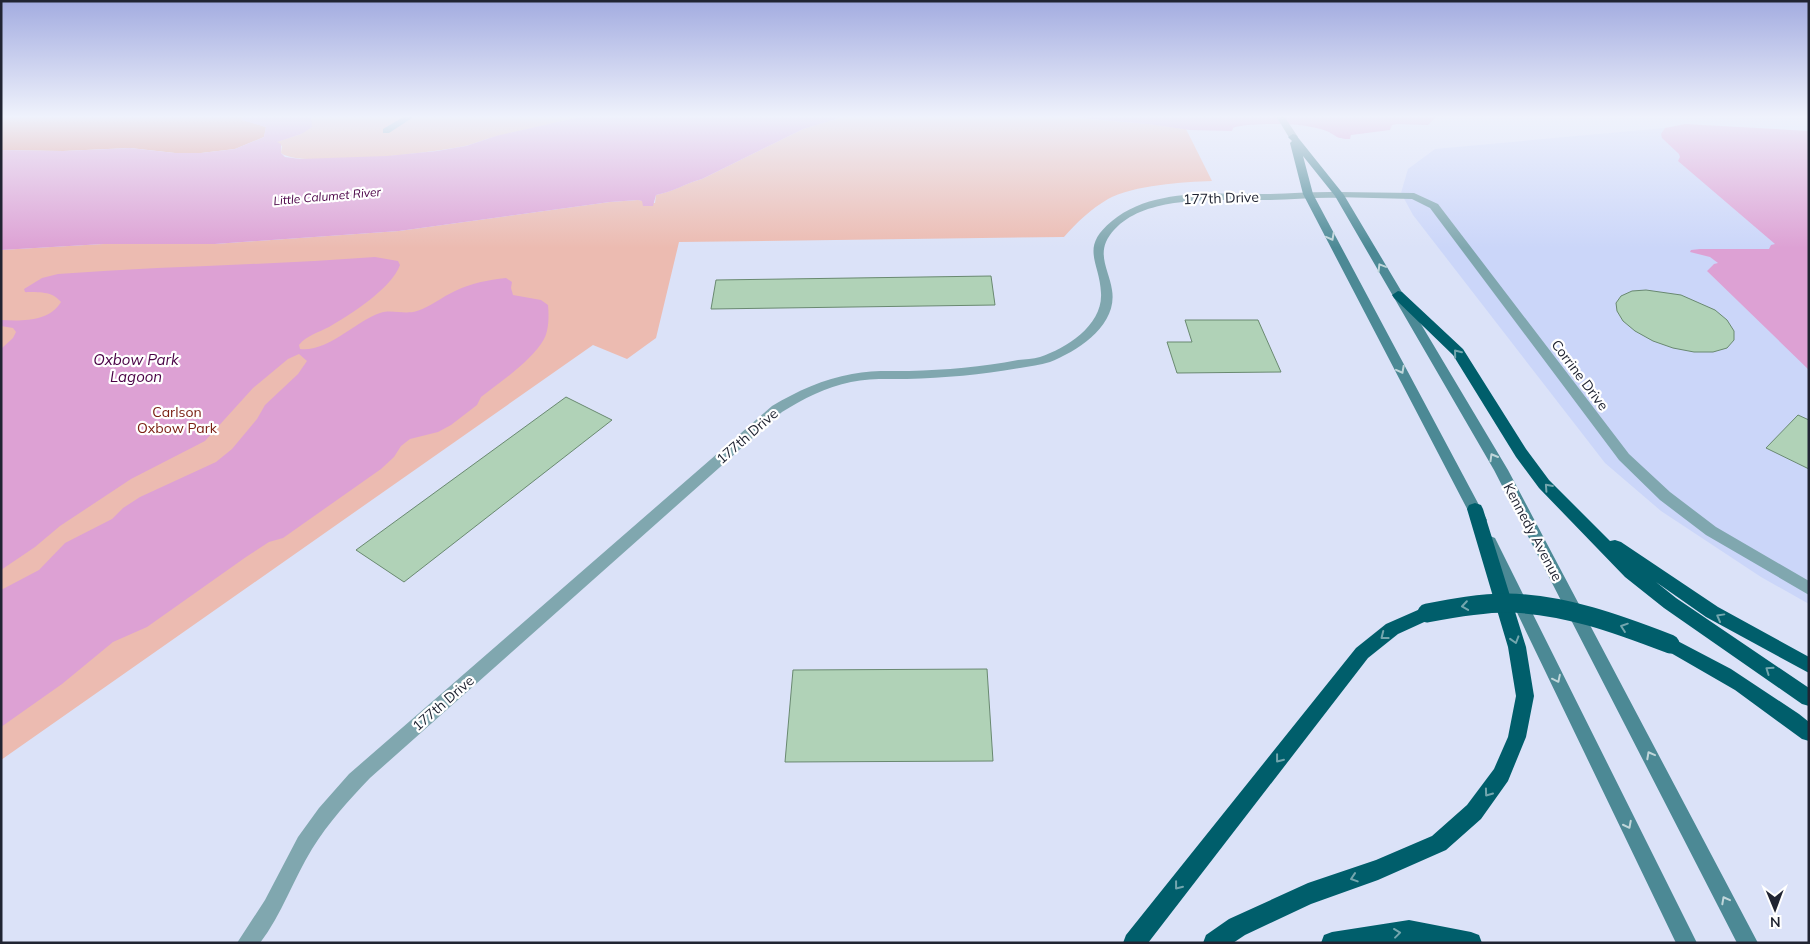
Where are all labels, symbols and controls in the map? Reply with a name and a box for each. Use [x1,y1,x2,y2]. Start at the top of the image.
water label: Little Calumet River [273,184,382,208]
street label: 177th Drive [1183,188,1259,208]
one-way arrow [1325,232,1335,241]
one-way arrow [1378,263,1388,272]
street label: Corrine Drive [1548,336,1612,414]
water label: Oxbow Park Lagoon [93,350,180,386]
one-way arrow [1454,350,1463,359]
one-way arrow [1395,365,1405,374]
park label: Carlson Oxbow Park [137,403,218,437]
street label: 177th Drive [712,404,782,468]
one-way arrow [1490,453,1500,462]
street label: Kennedy Avenue [1500,480,1566,584]
one-way arrow [1545,484,1554,493]
one-way arrow [1460,601,1469,611]
one-way arrow [1717,613,1726,623]
one-way arrow [1620,623,1629,633]
one-way arrow [1380,630,1390,639]
one-way arrow [1509,635,1519,643]
one-way arrow [1765,667,1775,676]
street label: 177th Drive [408,671,478,735]
one-way arrow [1551,674,1561,683]
one-way arrow [1646,752,1656,761]
one-way arrow [1276,753,1284,762]
one-way arrow [1485,787,1494,797]
one-way arrow [1622,820,1632,829]
one-way arrow [1350,873,1359,883]
one-way arrow [1175,880,1183,889]
north arrow [1750,884,1800,934]
one-way arrow [1721,896,1731,905]
text: N [1770,913,1781,931]
one-way arrow [1394,928,1402,939]

